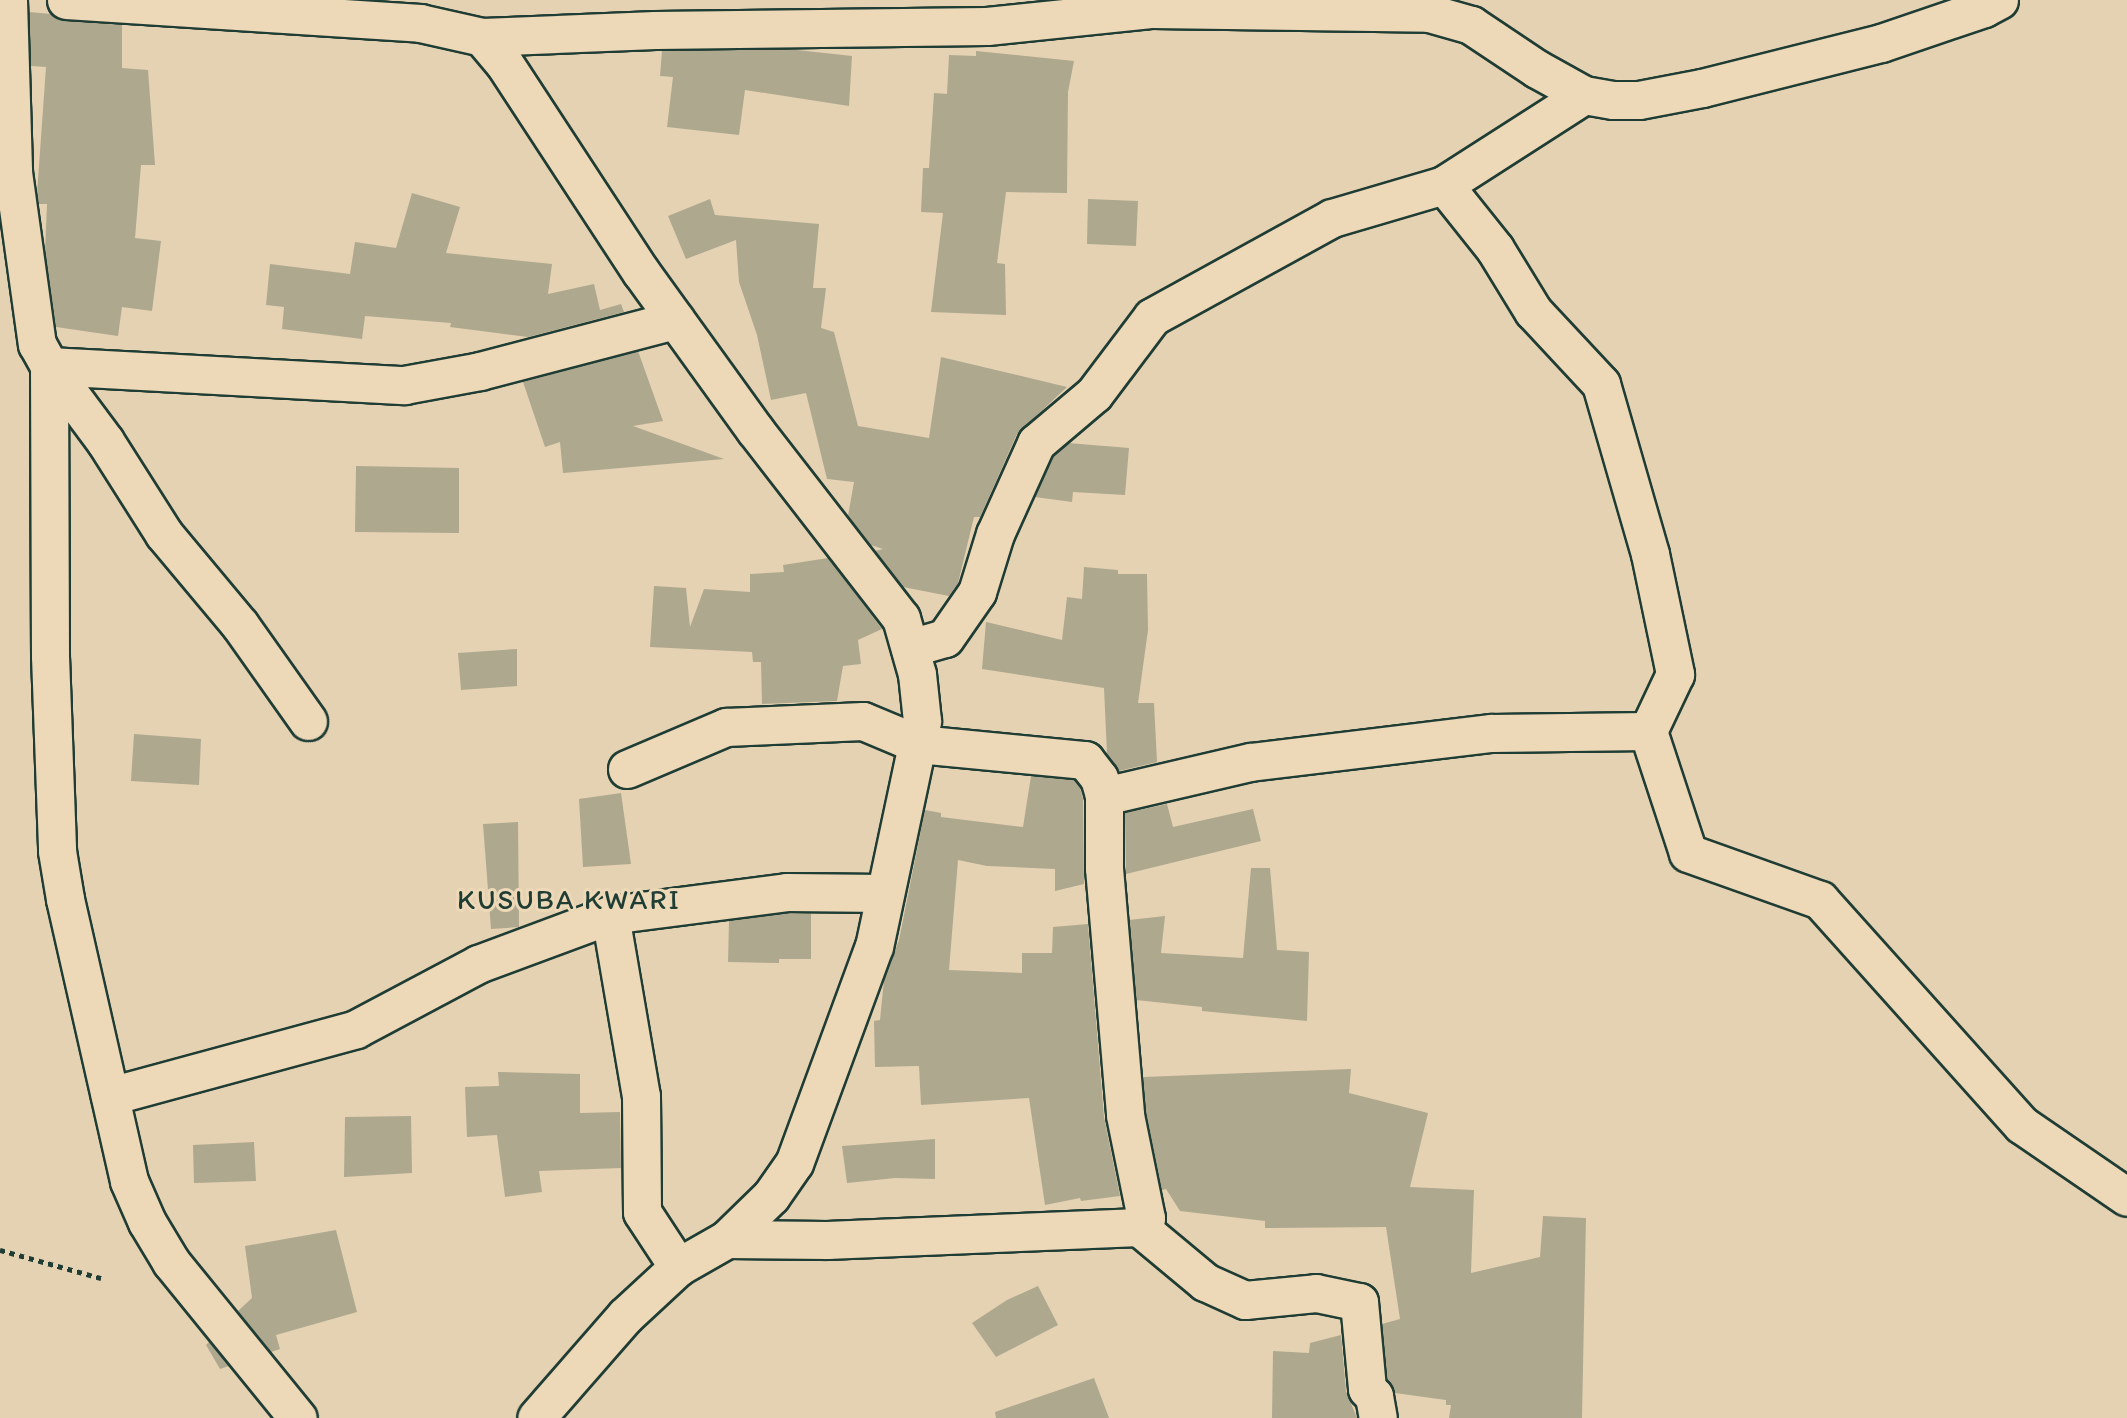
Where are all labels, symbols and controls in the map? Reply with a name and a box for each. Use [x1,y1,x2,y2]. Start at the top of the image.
district label: KUSUBA KWARI [460,882,678,916]

